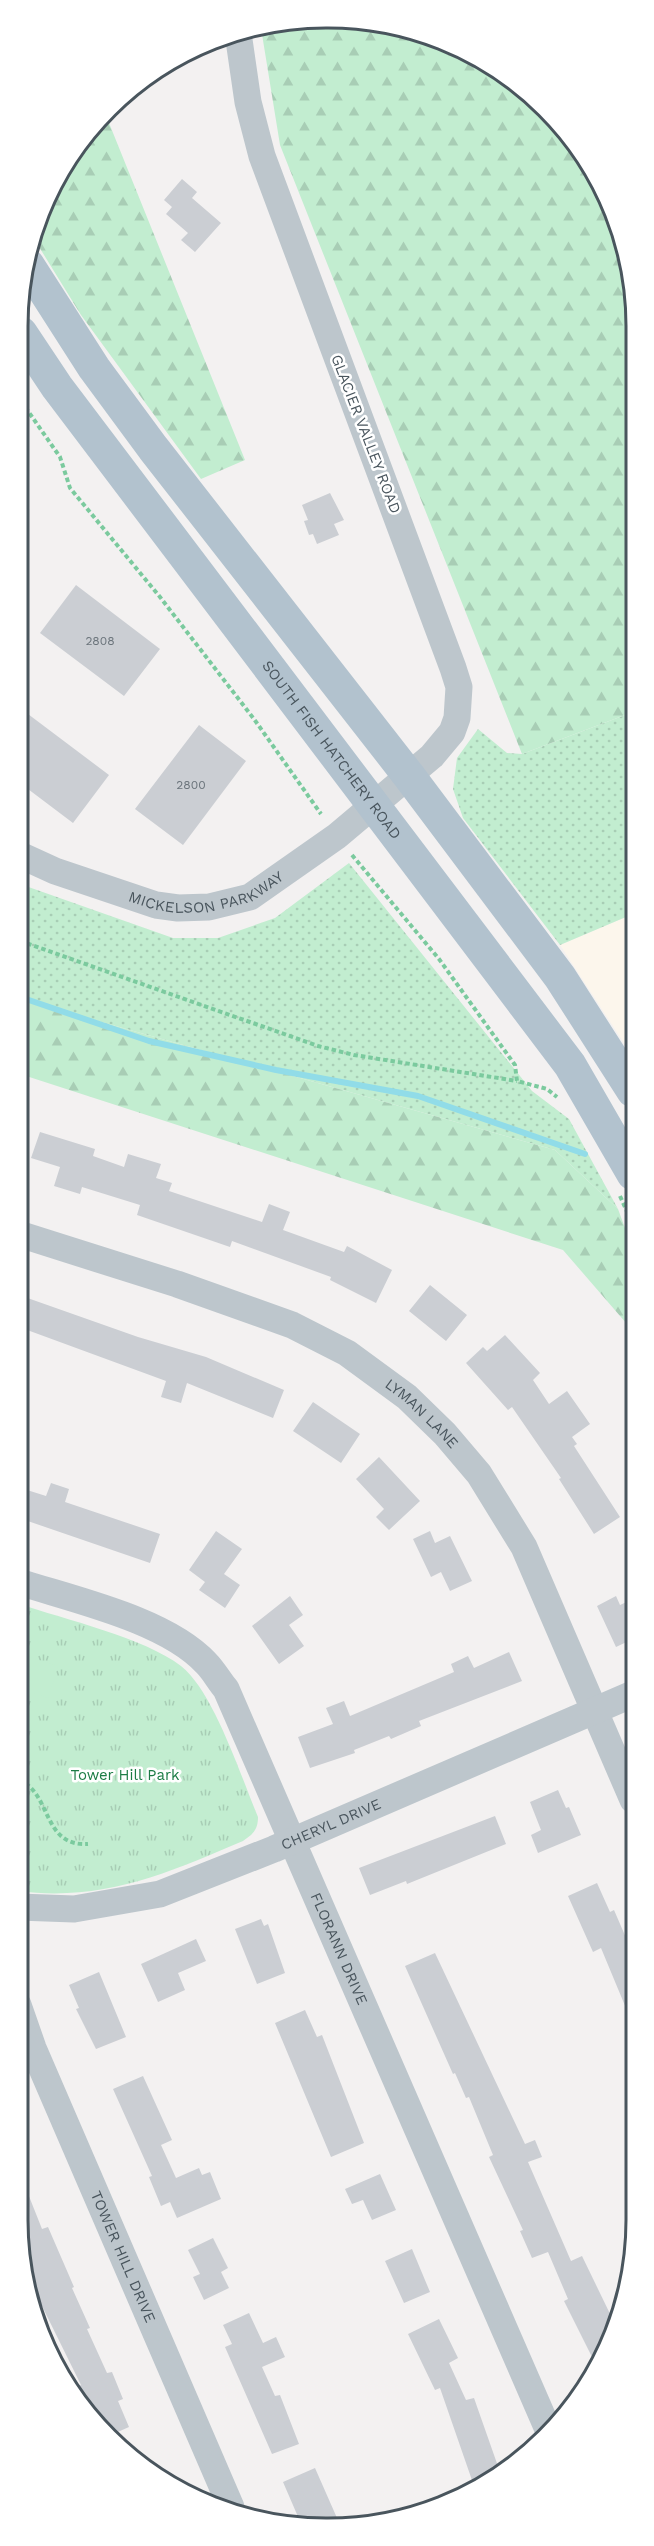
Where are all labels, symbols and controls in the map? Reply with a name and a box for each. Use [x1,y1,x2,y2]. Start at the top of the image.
street label: GLACIER VALLEY ROAD [327,352,405,516]
house number: 2808 [85,634,115,648]
street label: SOUTH FISH HATCHERY ROAD [258,657,405,843]
house number: 2800 [176,778,206,792]
street label: MICKELSON PARKWAY [126,867,287,917]
street label: LYMAN LANE [382,1375,462,1452]
park label: Tower Hill Park [70,1766,180,1784]
street label: CHERYL DRIVE [278,1795,384,1854]
street label: FLORANN DRIVE [307,1890,371,2008]
street label: TOWER HILL DRIVE [87,2188,159,2325]

